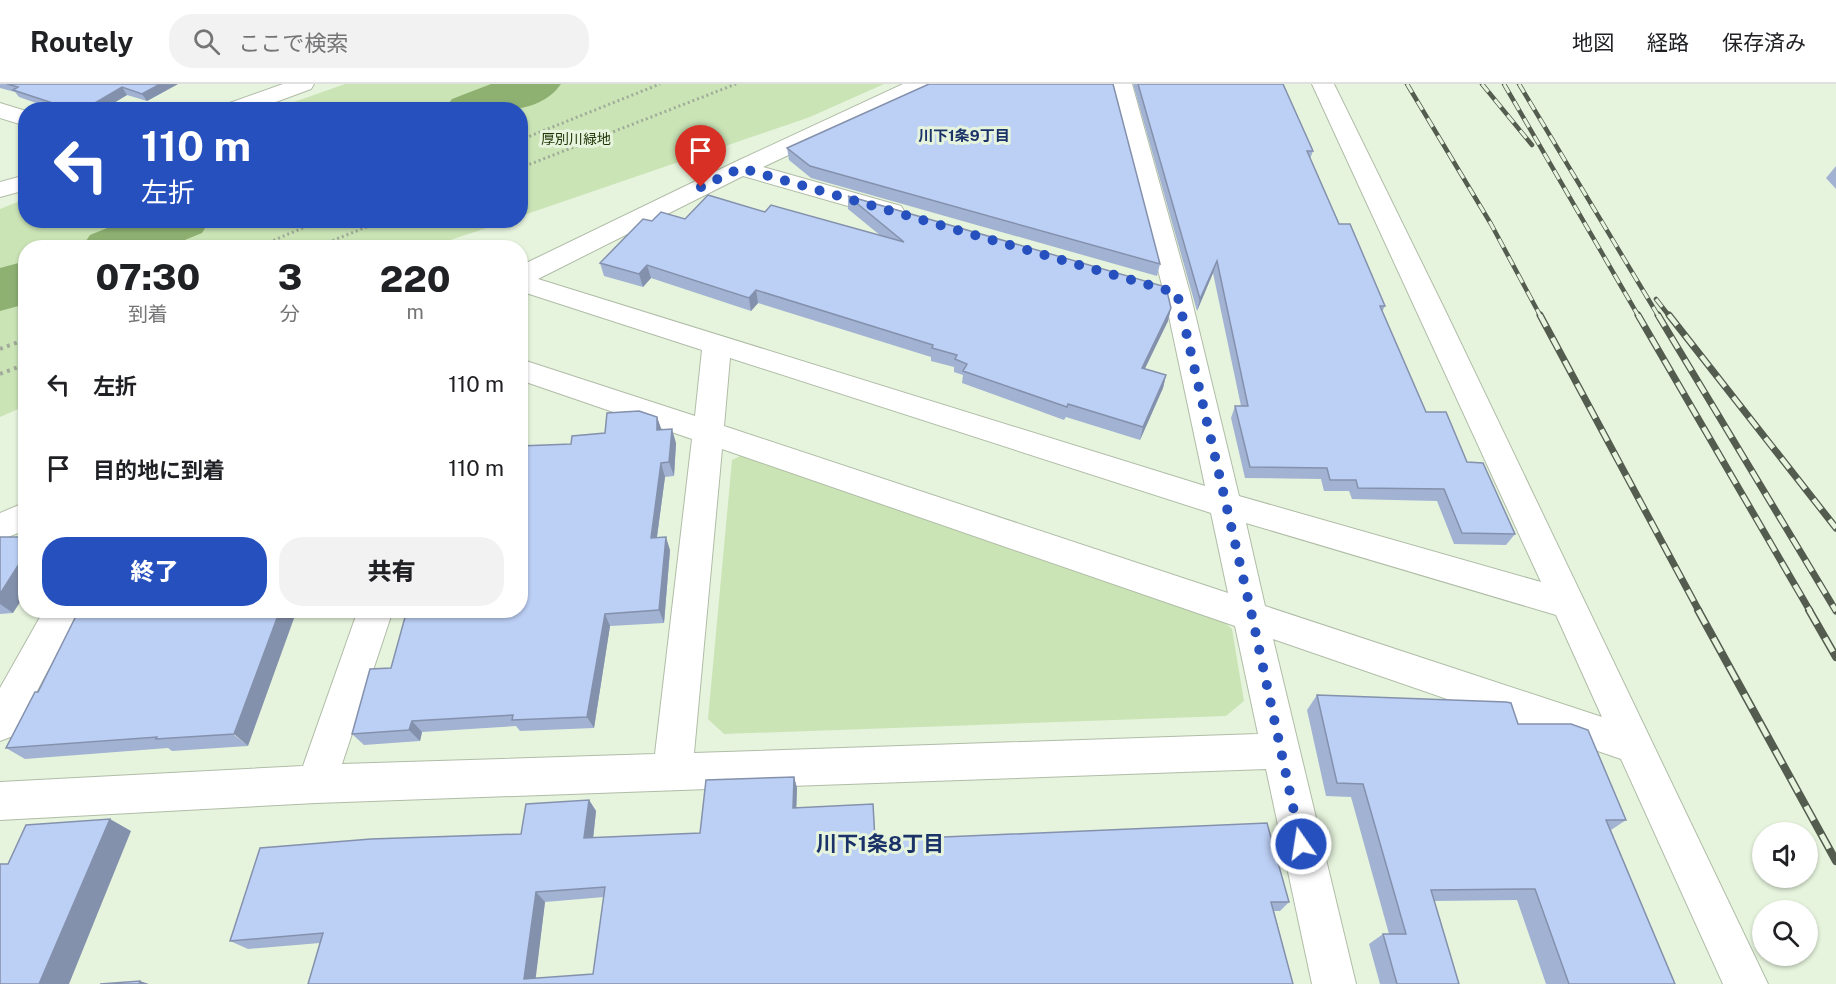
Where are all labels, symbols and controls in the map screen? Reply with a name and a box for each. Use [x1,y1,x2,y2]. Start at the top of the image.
search box [169,14,589,68]
text: Routely [30,25,133,58]
icon: search [190,25,223,58]
text: ここで検索 [238,30,348,56]
text: 地図 [1572,30,1614,55]
text: 経路 [1647,30,1689,55]
text: 保存済み [1722,30,1806,55]
text: 110 m [141,121,251,170]
pin [675,125,726,187]
icon: left [42,126,120,204]
district label: 川下1条9丁目 [918,127,1010,144]
park label: 厚別川緑地 [541,131,611,147]
icon: arrive [684,134,717,167]
text: 左折 [141,176,195,208]
text: 07:30 [96,256,200,298]
text: 3 [278,256,302,298]
text: 220 [380,258,451,300]
text: m [406,300,424,324]
text: 到着 [128,302,168,326]
text: 分 [280,302,300,326]
icon: left [42,368,75,401]
text: 110 m [448,371,504,397]
text: 左折 [93,373,137,399]
icon: arrive [42,452,75,485]
text: 110 m [448,455,504,481]
text: 目的地に到着 [93,457,225,483]
button: 終了 [42,537,267,606]
button: 共有 [279,537,504,606]
position arrow [1269,812,1333,876]
map controls [1752,822,1818,966]
button: sound [1752,822,1818,888]
district label: 川下1条8丁目 [816,831,944,856]
button: search [1752,900,1818,966]

